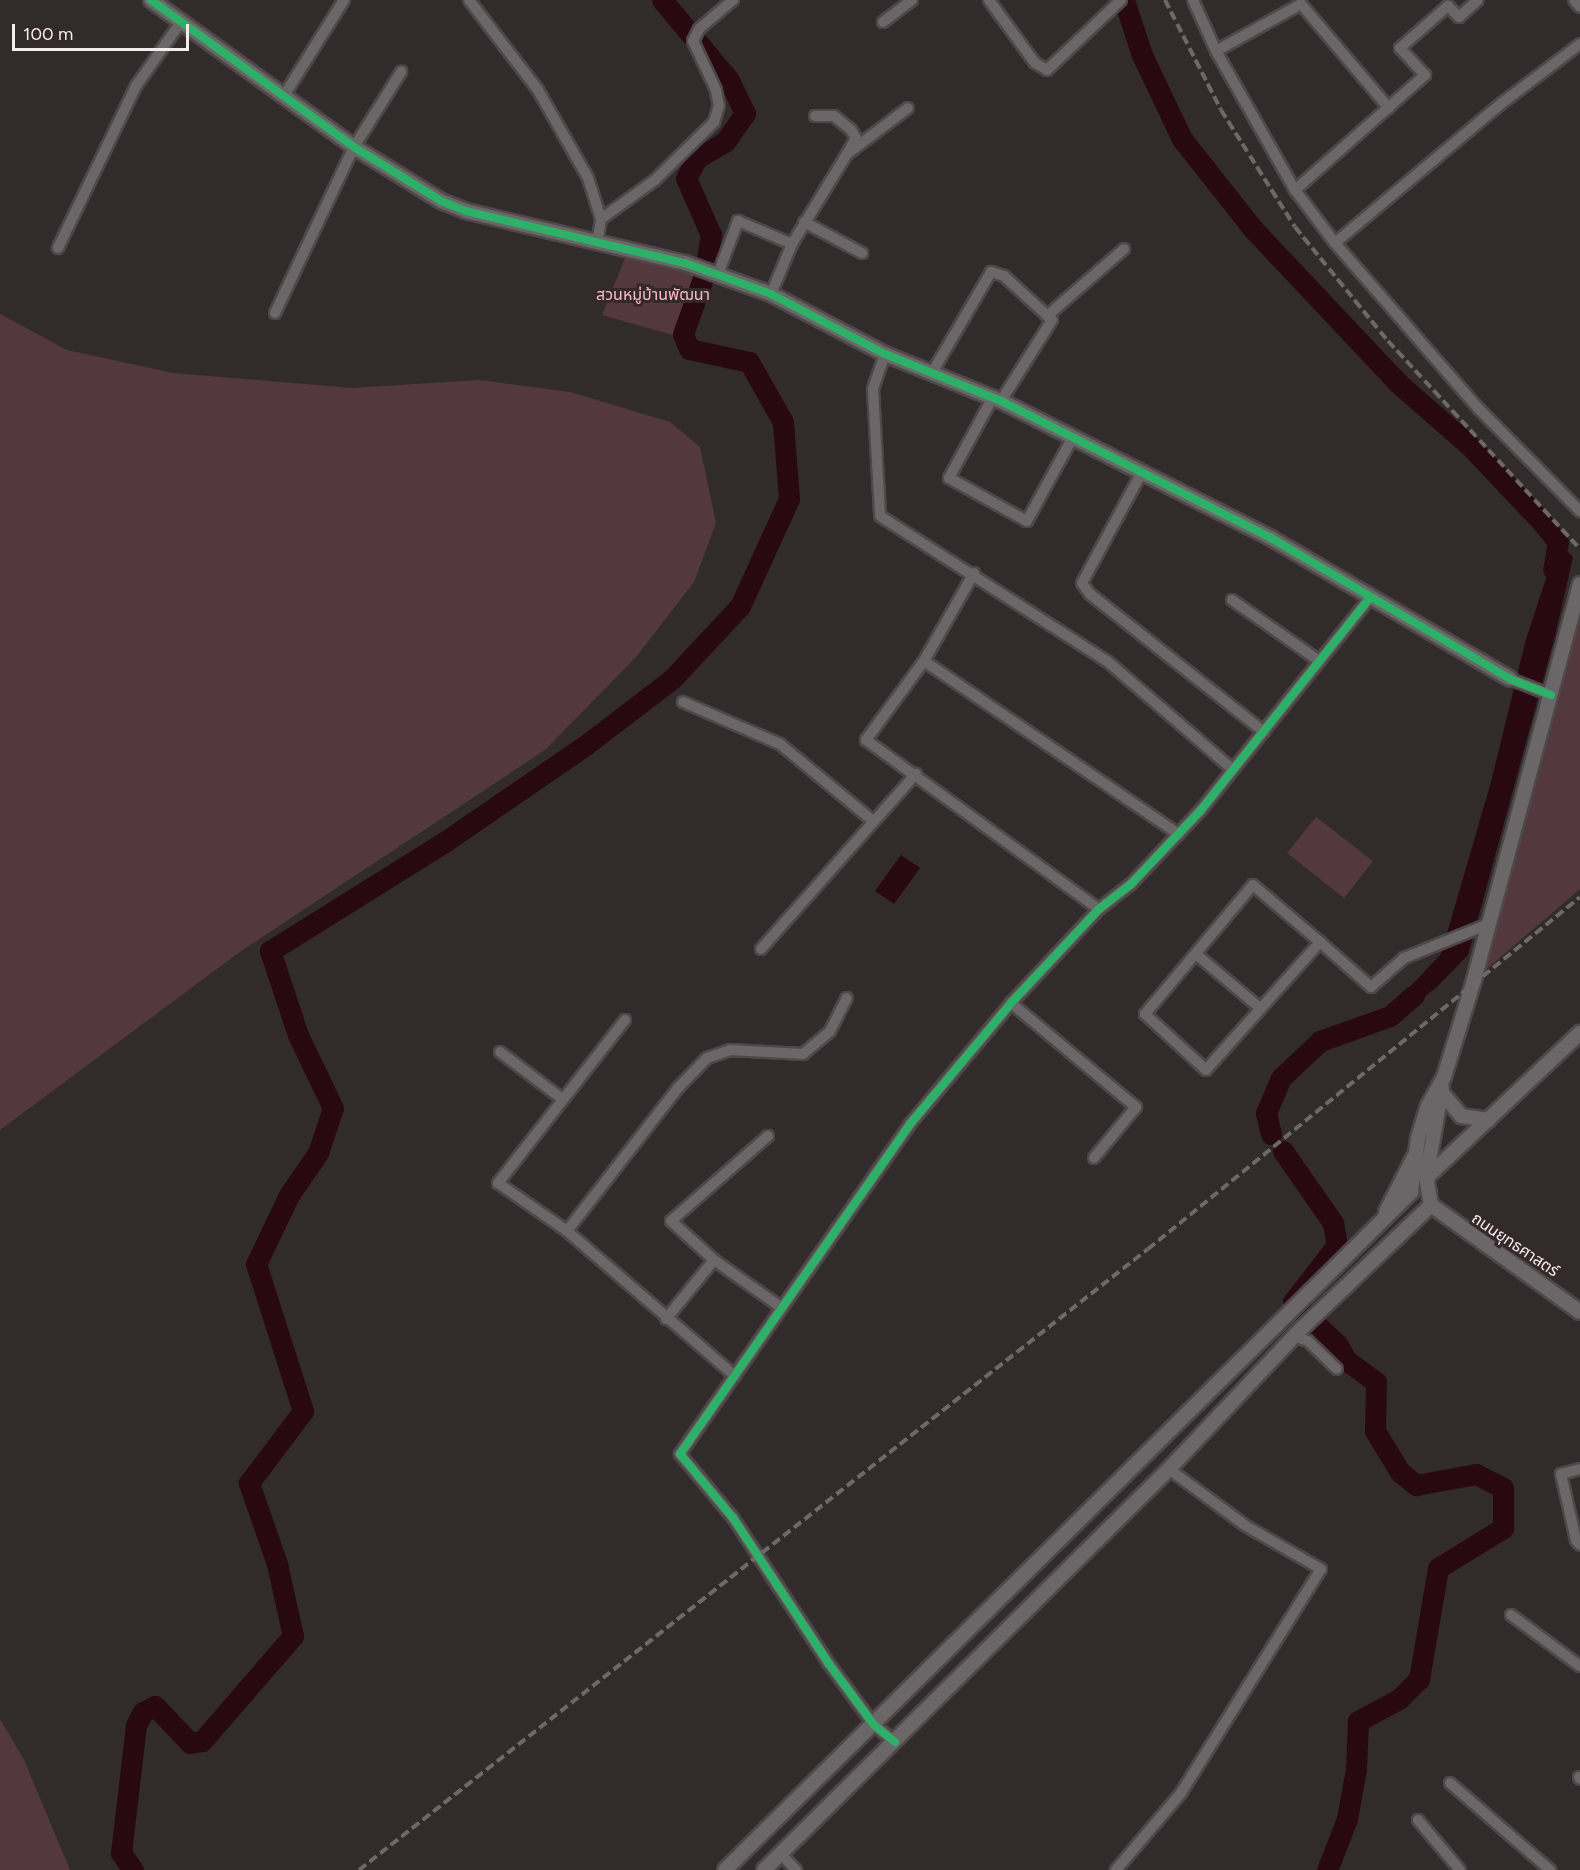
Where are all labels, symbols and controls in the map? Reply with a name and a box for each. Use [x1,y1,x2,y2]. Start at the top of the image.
scale bar [15,12,192,50]
text: 100 m [23,23,73,45]
park label: สวนหมู่บ้านพัฒนา [596,285,710,305]
street label: ถนนยุทธศาสตร์ [1468,1209,1562,1281]

